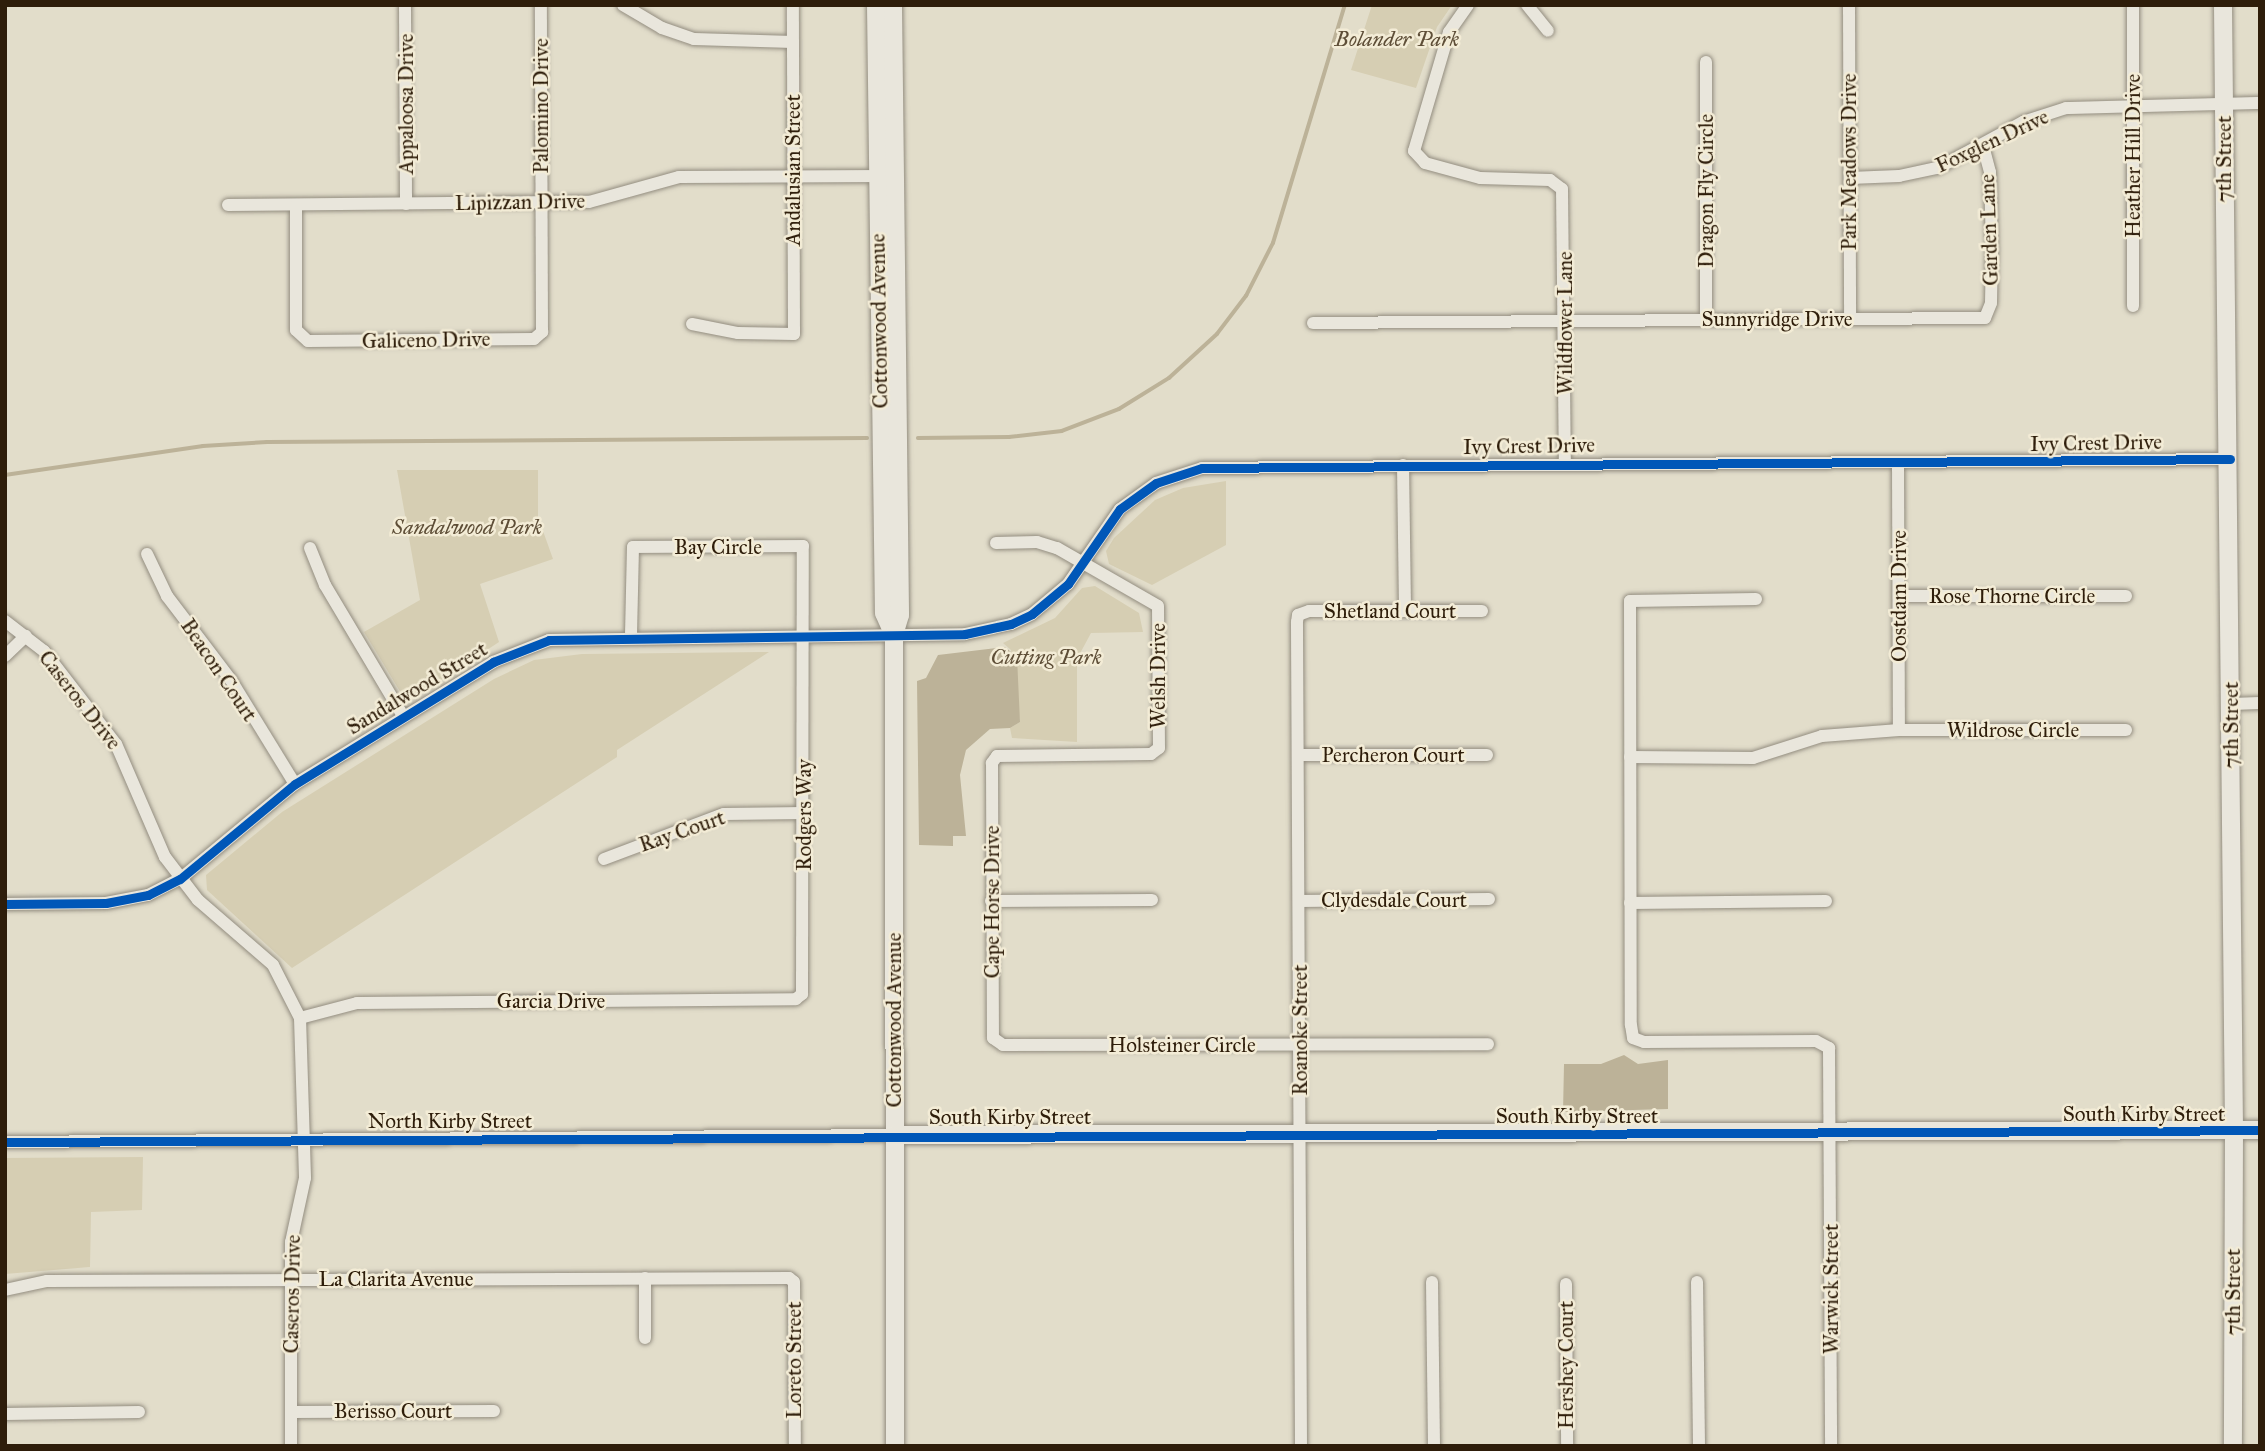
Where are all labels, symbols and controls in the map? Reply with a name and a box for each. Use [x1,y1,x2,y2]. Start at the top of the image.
park label: Bolander Park [1335,26,1459,52]
street label: Appaloosa Drive [393,34,419,174]
street label: Palomino Drive [528,38,554,174]
street label: Park Meadows Drive [1836,73,1862,251]
street label: Heather Hill Drive [2120,74,2146,238]
street label: Andalusian Street [780,94,806,246]
street label: Foxglen Drive [1932,104,2052,178]
street label: Dragon Fly Circle [1693,114,1719,268]
street label: 7th Street [2211,115,2237,203]
street label: Garden Lane [1974,174,2004,286]
street label: Lipizzan Drive [455,188,585,216]
street label: Cottonwood Avenue [865,233,893,409]
street label: Wildflower Lane [1552,251,1578,395]
street label: Sunnyridge Drive [1701,306,1853,332]
street label: Galiceno Drive [362,326,490,354]
street label: Ivy Crest Drive [2030,429,2162,457]
street label: Ivy Crest Drive [1463,432,1595,460]
park label: Sandalwood Park [392,514,542,540]
street label: Oostdam Drive [1886,530,1912,662]
street label: Bay Circle [674,534,762,560]
street label: Rose Thorne Circle [1929,583,2095,609]
street label: Shetland Court [1324,598,1456,624]
street label: Beacon Court [175,614,263,726]
street label: Welsh Drive [1145,623,1171,729]
street label: Sandalwood Street [342,636,492,740]
park label: Cutting Park [990,644,1102,670]
street label: Caseros Drive [33,645,127,755]
street label: 7th Street [2218,681,2244,769]
street label: Wildrose Circle [1947,717,2079,743]
street label: Percheron Court [1321,742,1465,768]
street label: Rodgers Way [791,759,817,871]
street label: Ray Court [636,805,728,857]
street label: Cape Horse Drive [979,826,1005,978]
street label: Clydesdale Court [1321,887,1467,913]
street label: Cottonwood Avenue [881,932,907,1108]
street label: Roanoke Street [1287,964,1313,1096]
street label: Garcia Drive [497,988,605,1014]
street label: Holsteiner Circle [1108,1032,1256,1058]
street label: South Kirby Street [2063,1101,2225,1127]
street label: South Kirby Street [1496,1103,1658,1129]
street label: South Kirby Street [929,1104,1091,1130]
street label: North Kirby Street [368,1108,532,1134]
street label: Warwick Street [1818,1224,1844,1354]
street label: Caseros Drive [278,1234,306,1354]
street label: 7th Street [2220,1248,2246,1336]
street label: La Clarita Avenue [318,1266,474,1292]
street label: Loreto Street [781,1301,807,1419]
street label: Hershey Court [1553,1301,1579,1429]
street label: Berisso Court [334,1398,452,1424]

